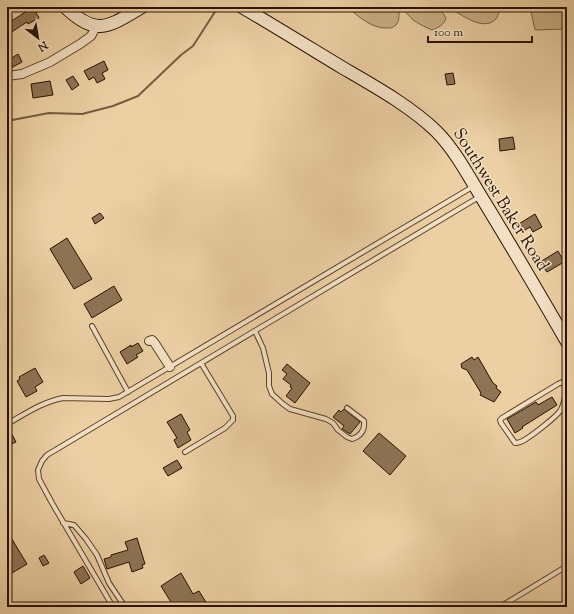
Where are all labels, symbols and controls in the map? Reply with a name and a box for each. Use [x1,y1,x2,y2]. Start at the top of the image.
north arrow [18,18,58,58]
scale bar [428,18,532,44]
text: 100 m [434,24,463,42]
text: N [35,36,51,55]
street label: Southwest Baker Road [446,124,554,277]

